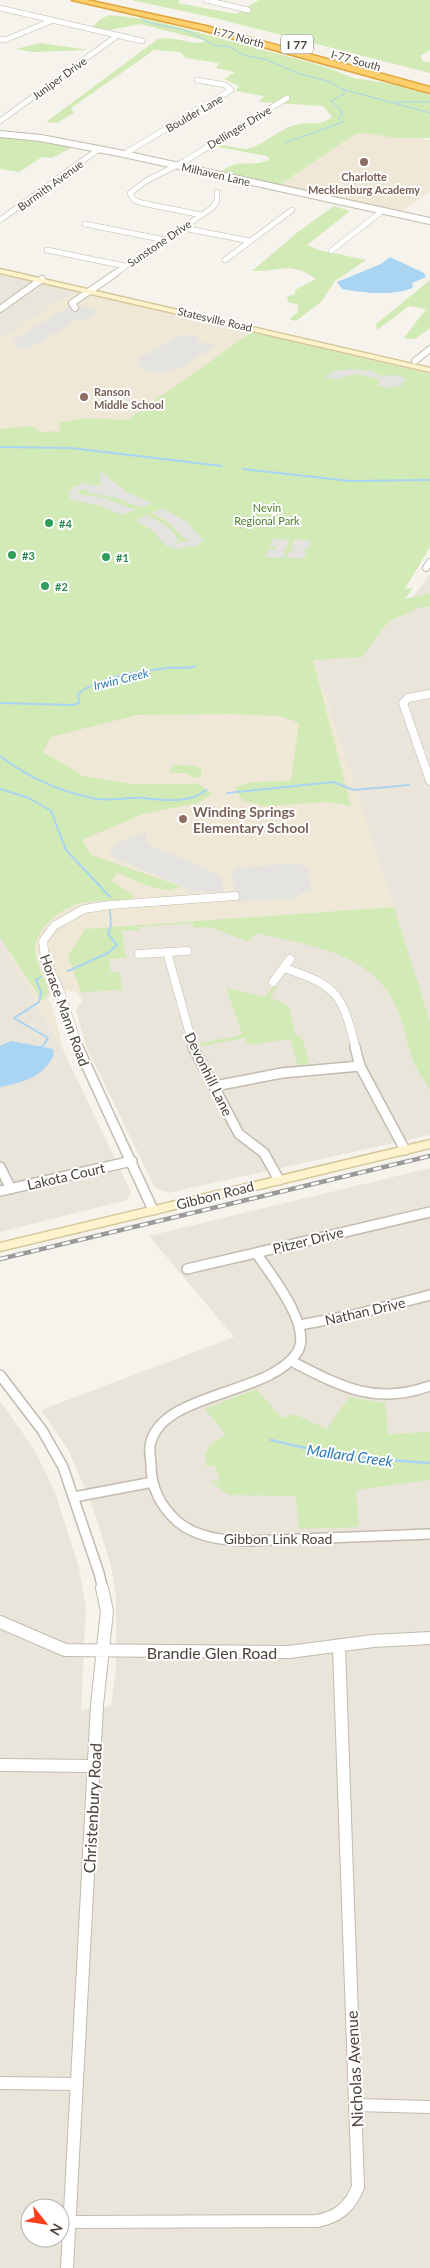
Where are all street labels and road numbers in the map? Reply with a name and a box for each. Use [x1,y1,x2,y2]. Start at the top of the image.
street label: I-77 North [213,24,265,50]
road number: I 77 [281,34,313,54]
street label: I-77 South [330,47,382,73]
street label: Juniper Drive [29,54,89,102]
street label: Boulder Lane [163,91,225,135]
street label: Dellinger Drive [205,103,274,151]
street label: Burmith Avenue [15,157,85,213]
street label: Milhaven Lane [180,160,252,188]
street label: Sunstone Drive [125,217,193,269]
street label: Statesville Road [177,304,253,334]
street label: Horace Mann Road [37,952,93,1068]
street label: Devonhill Lane [181,1029,237,1119]
street label: Lakota Court [25,1159,107,1193]
street label: Gibbon Road [174,1177,256,1213]
street label: Pitzer Drive [271,1223,345,1257]
street label: Nathan Drive [323,1294,407,1328]
street label: Gibbon Link Road [224,1530,332,1547]
street label: Brandie Glen Road [147,1643,277,1662]
street label: Christenbury Road [79,1742,105,1874]
street label: Nicholas Avenue [341,2010,367,2128]

